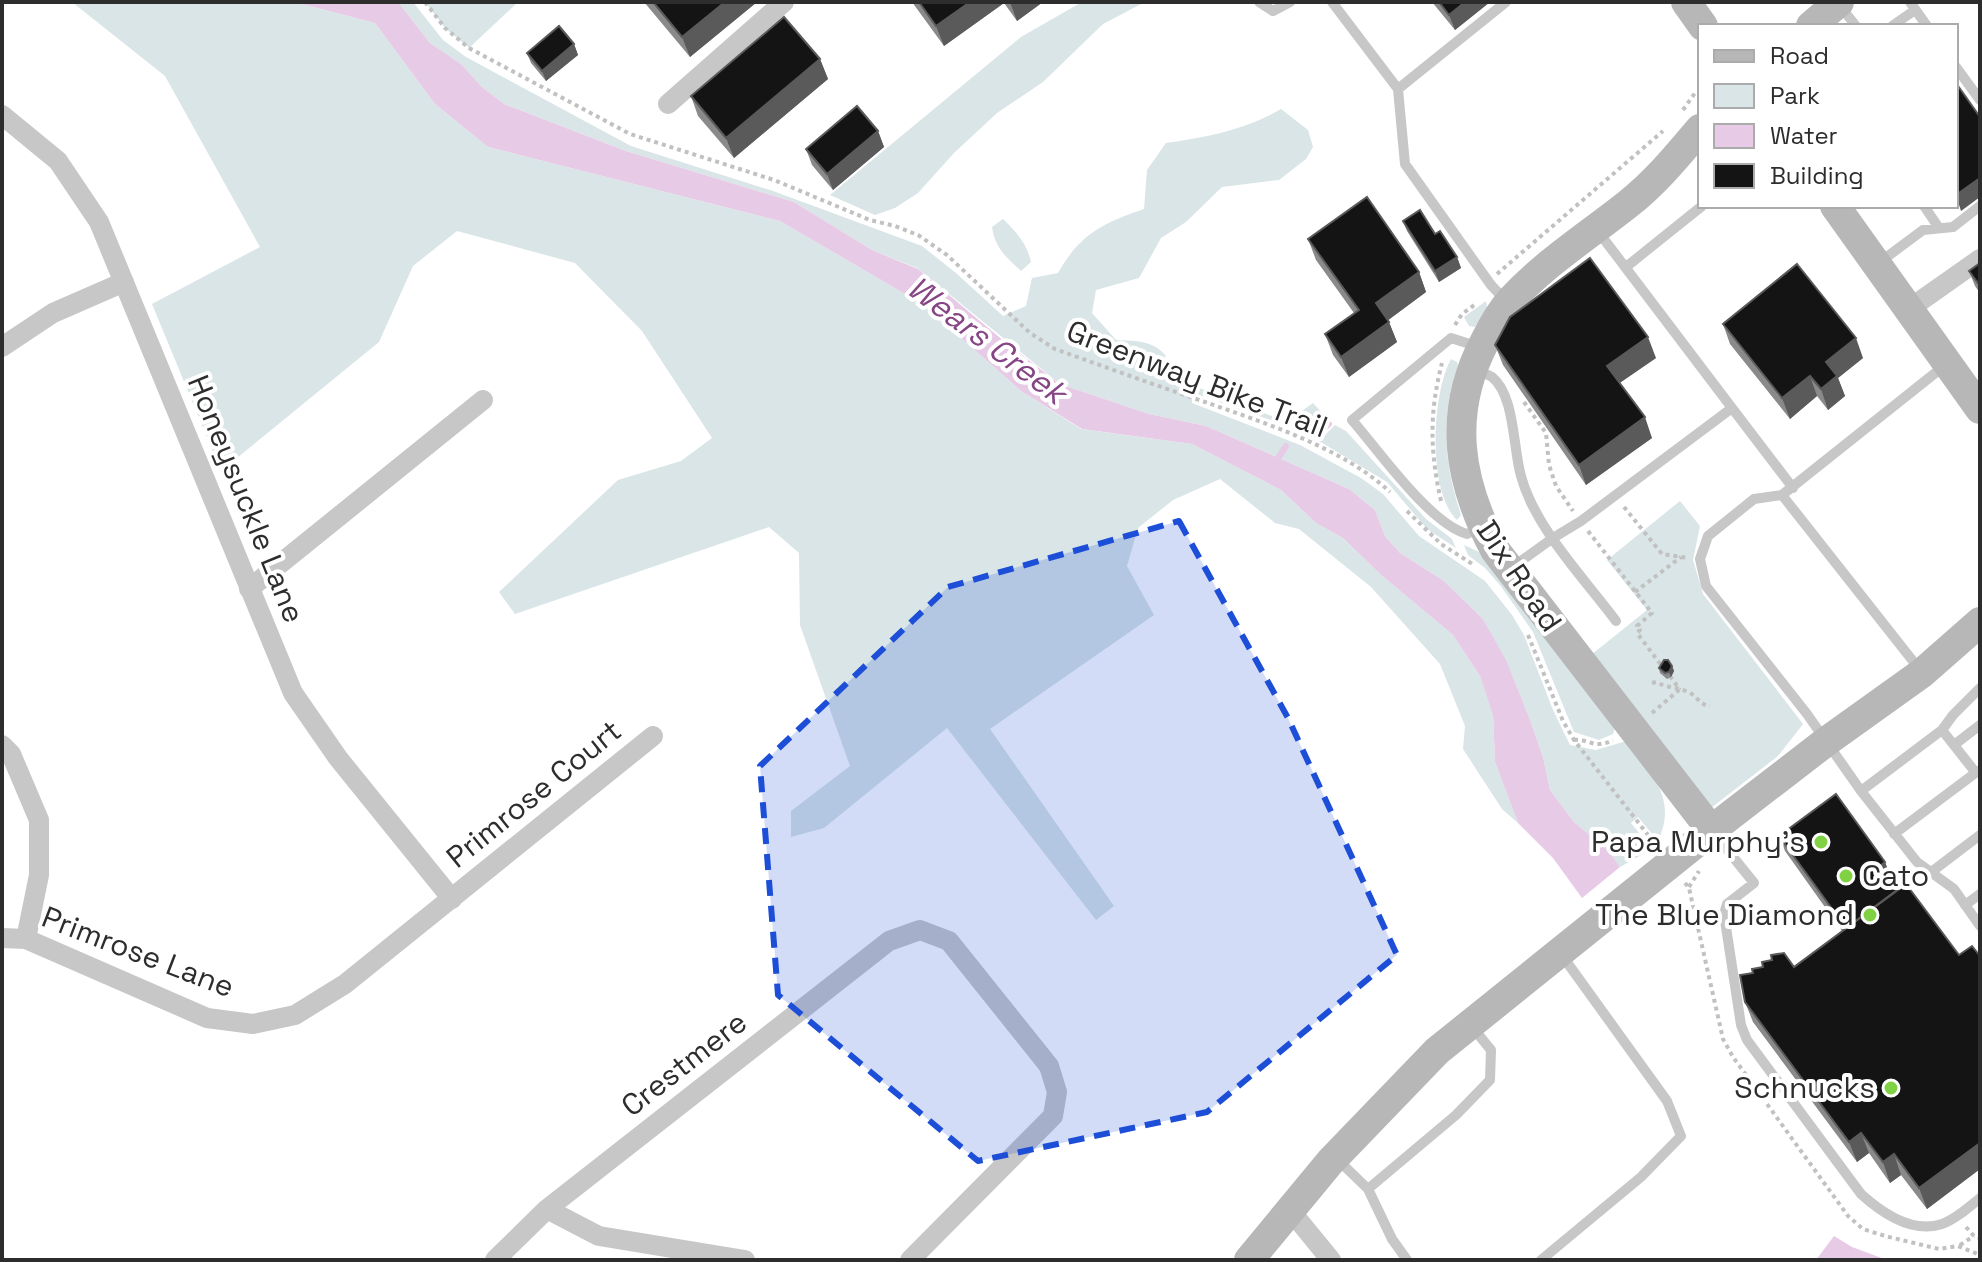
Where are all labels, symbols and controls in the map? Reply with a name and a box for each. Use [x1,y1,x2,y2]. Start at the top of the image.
legend [1698,24,1958,208]
text: Road [1770,40,1829,71]
text: Park [1770,80,1820,111]
text: Water [1770,120,1838,151]
text: Building [1770,160,1864,191]
water label: Wears Creek [900,267,1077,415]
street label: Greenway Bike Trail [1061,311,1333,446]
street label: Honeysuckle Lane [179,369,314,628]
street label: Dix Road [1468,512,1571,639]
street label: Primrose Court [438,711,629,876]
place label: Papa Murphy's [1591,822,1805,861]
marker: Papa Murphy's [1812,833,1830,851]
place label: Cato [1862,856,1929,895]
marker: Cato [1837,867,1855,885]
place label: The Blue Diamond [1595,895,1854,934]
street label: Primrose Lane [36,897,240,1006]
marker: The Blue Diamond [1861,906,1879,924]
street label: Crestmere [613,1002,754,1125]
place label: Schnucks [1734,1068,1875,1107]
marker: Schnucks [1882,1079,1900,1097]

